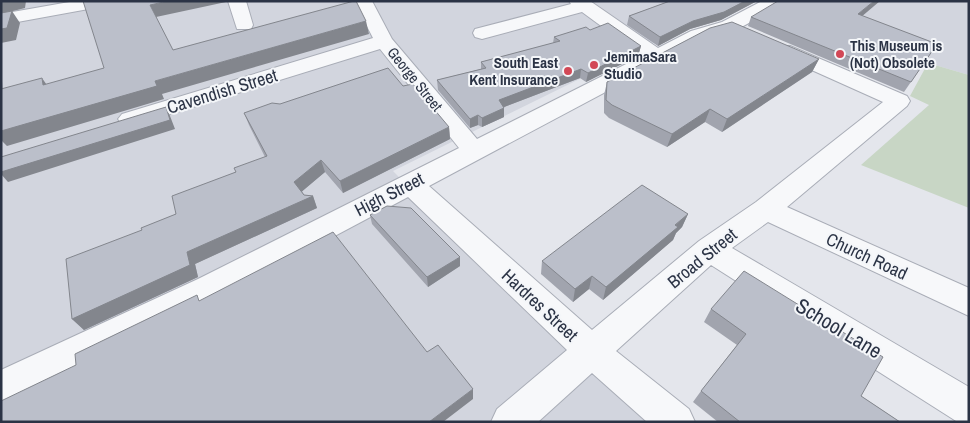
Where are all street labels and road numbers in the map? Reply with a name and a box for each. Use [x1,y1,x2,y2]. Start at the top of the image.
street label: George Street [383,42,448,116]
street label: Cavendish Street [164,62,280,120]
street label: High Street [350,166,428,222]
street label: Broad Street [662,222,742,294]
street label: Church Road [822,226,912,286]
street label: Hardres Street [496,263,584,347]
street label: School Lane [790,291,888,365]

